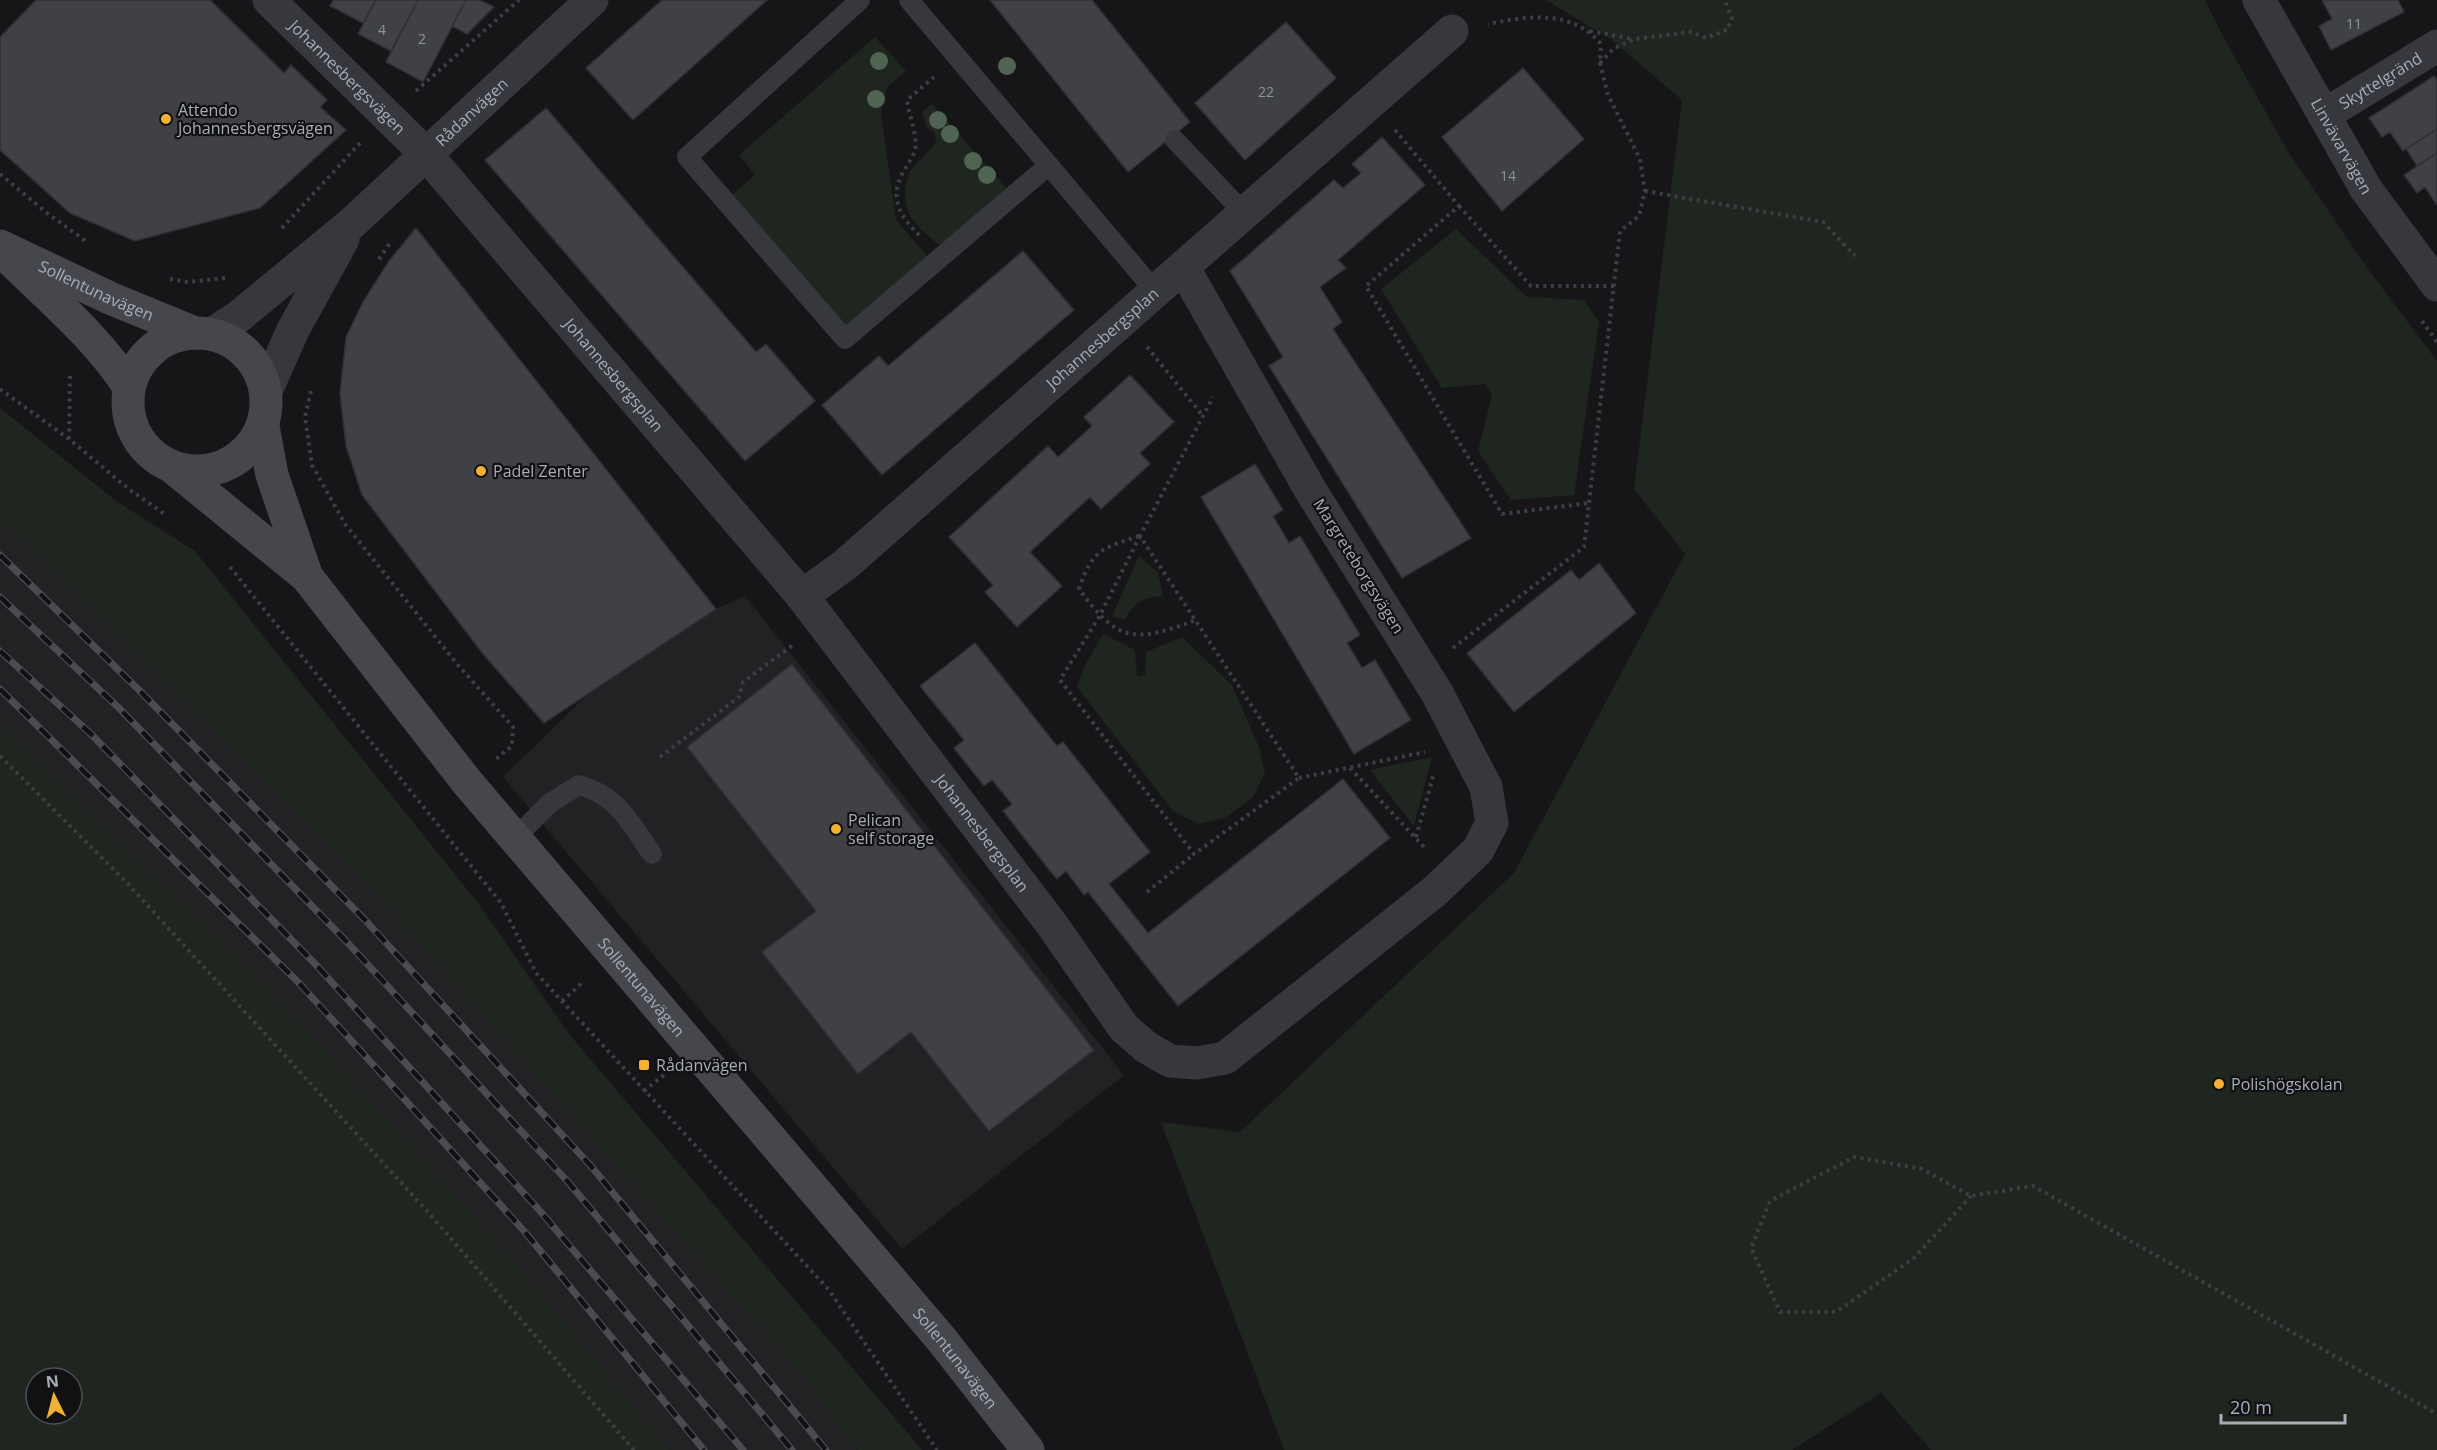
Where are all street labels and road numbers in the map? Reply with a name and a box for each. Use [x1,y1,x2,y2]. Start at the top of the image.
street label: Johannesbergsvägen [283,14,411,139]
street label: Skyttelgränd [2335,47,2426,114]
street label: Rådanvägen [430,73,513,151]
street label: Linvävarvägen [2306,94,2378,198]
street label: Sollentunavägen [35,255,157,326]
street label: Johannesbergsplan [1040,283,1163,395]
street label: Johannesbergsplan [558,312,669,437]
street label: Margreteborgsvägen [1309,494,1409,638]
street label: Johannesbergsplan [929,768,1034,897]
street label: Sollentunavägen [593,933,690,1041]
street label: Sollentunavägen [908,1303,1003,1413]

